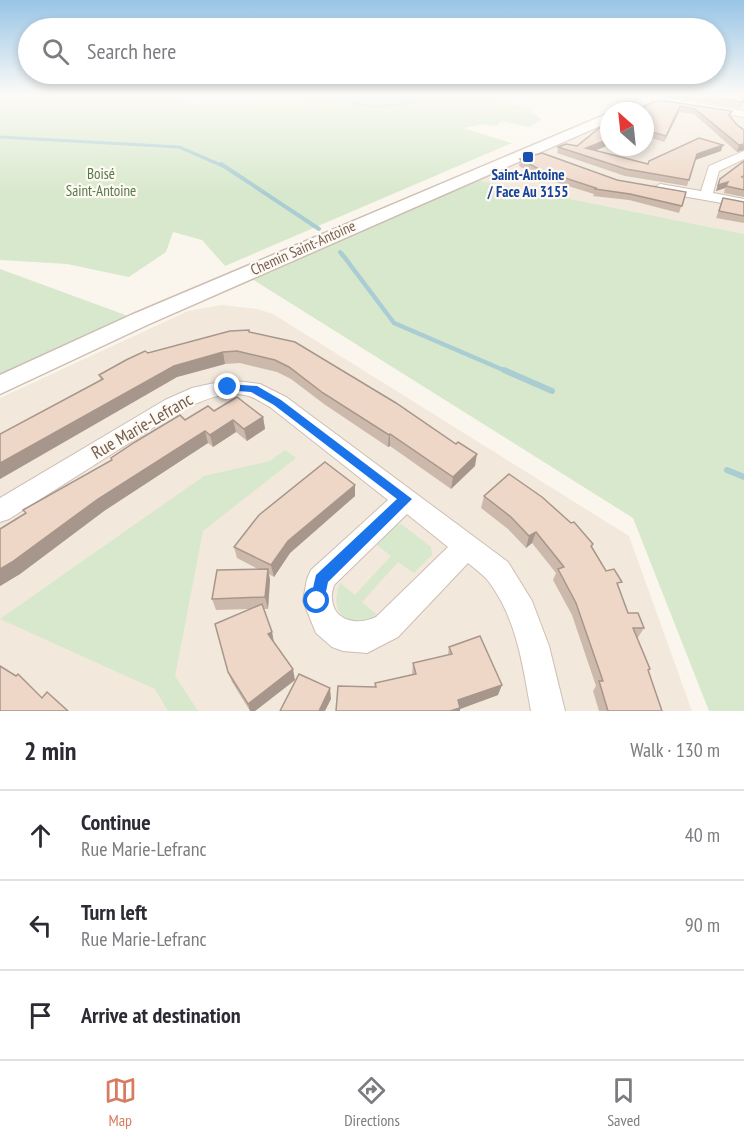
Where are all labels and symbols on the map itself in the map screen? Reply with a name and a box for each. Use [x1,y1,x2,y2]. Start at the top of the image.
north arrow [600,102,654,156]
marker: Saint-Antoine / Face Au 3155 [521,150,535,164]
park label: Boisé Saint-Antoine [66,164,136,200]
place label: Saint-Antoine / Face Au 3155 [487,165,568,201]
street label: Chemin Saint-Antoine [247,216,358,279]
route end [214,373,240,399]
street label: Rue Marie-Lefranc [87,387,197,464]
route start [303,587,329,613]

